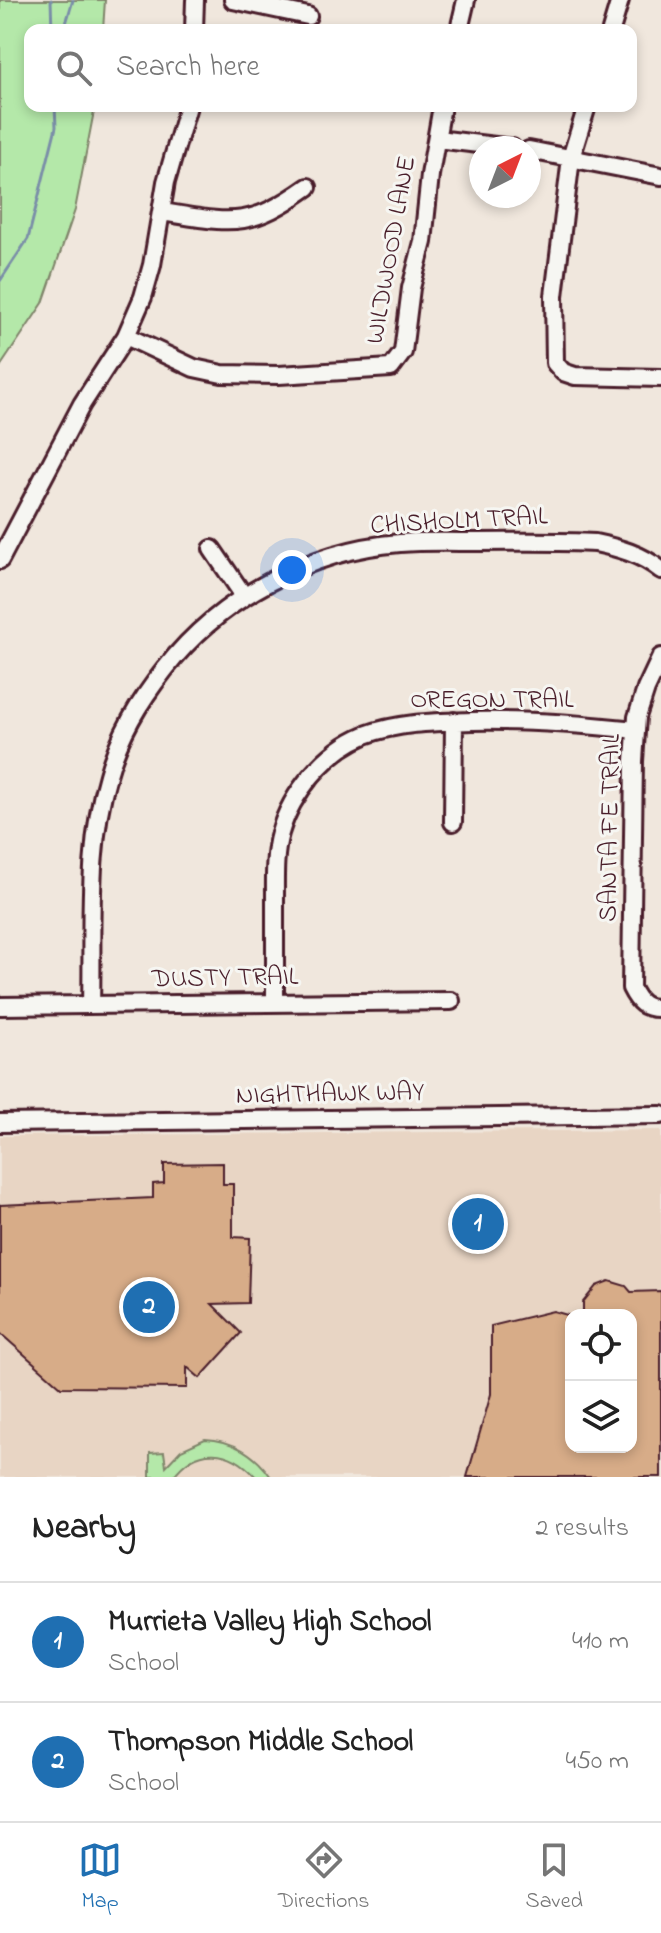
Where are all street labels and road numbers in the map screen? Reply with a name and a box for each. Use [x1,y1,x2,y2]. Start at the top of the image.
street label: WILDWOOD LANE [357,153,427,347]
street label: CHISHOLM TRAIL [369,498,549,546]
street label: OREGON TRAIL [410,682,574,720]
street label: SANTA FE TRAIL [590,733,632,922]
street label: DUSTY TRAIL [150,959,299,999]
street label: NIGHTHAWK WAY [235,1074,425,1116]

